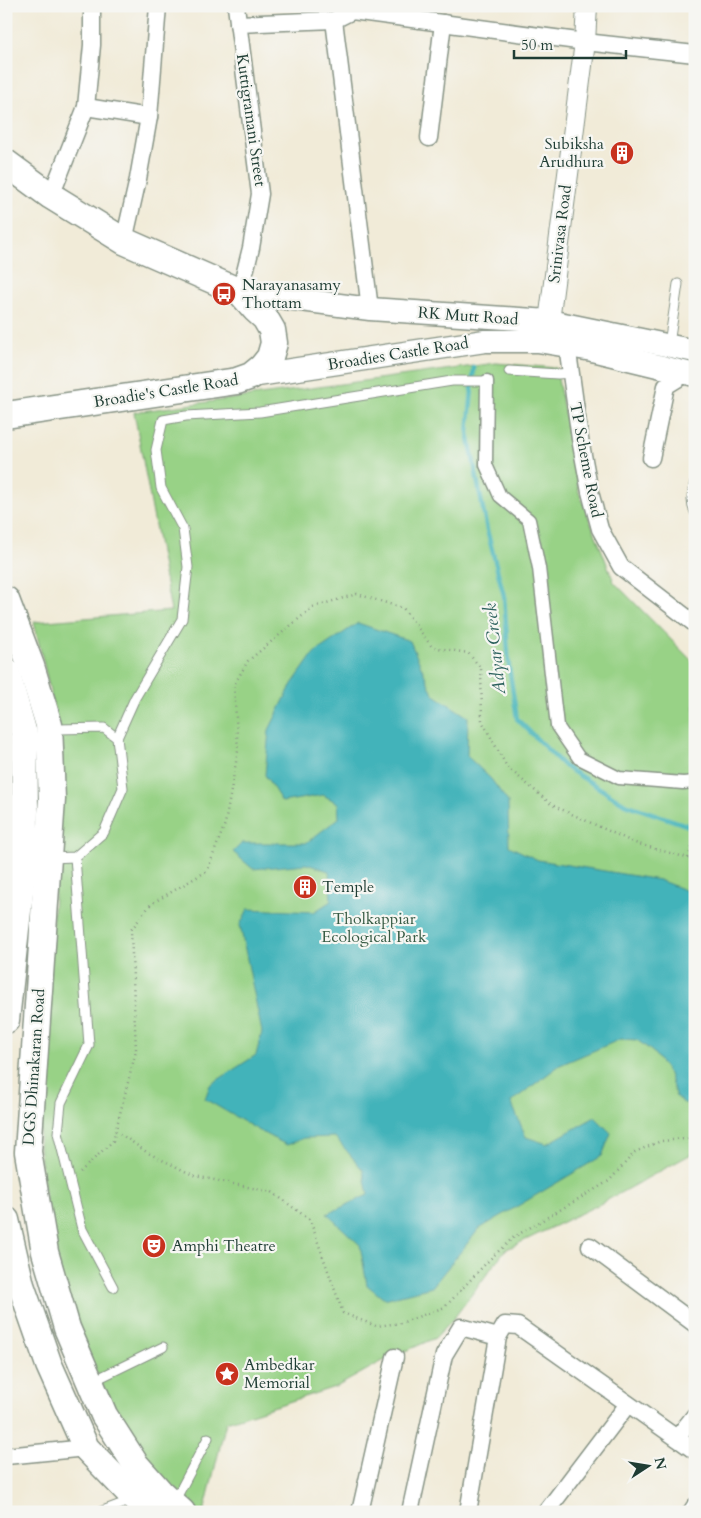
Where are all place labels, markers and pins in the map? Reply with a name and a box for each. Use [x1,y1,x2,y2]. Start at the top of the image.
place label: Subiksha Arudhura [539,133,604,173]
building icon: Subiksha Arudhura [609,140,635,166]
place label: Narayanasamy Thottam [242,274,341,314]
bus stop icon: Narayanasamy Thottam [211,281,237,307]
building icon: Temple [292,874,318,900]
place label: Temple [322,876,374,898]
theatre icon: Amphi Theatre [141,1233,167,1259]
place label: Amphi Theatre [172,1235,276,1257]
place label: Ambedkar Memorial [244,1354,315,1394]
place icon: Ambedkar Memorial [214,1361,240,1387]

